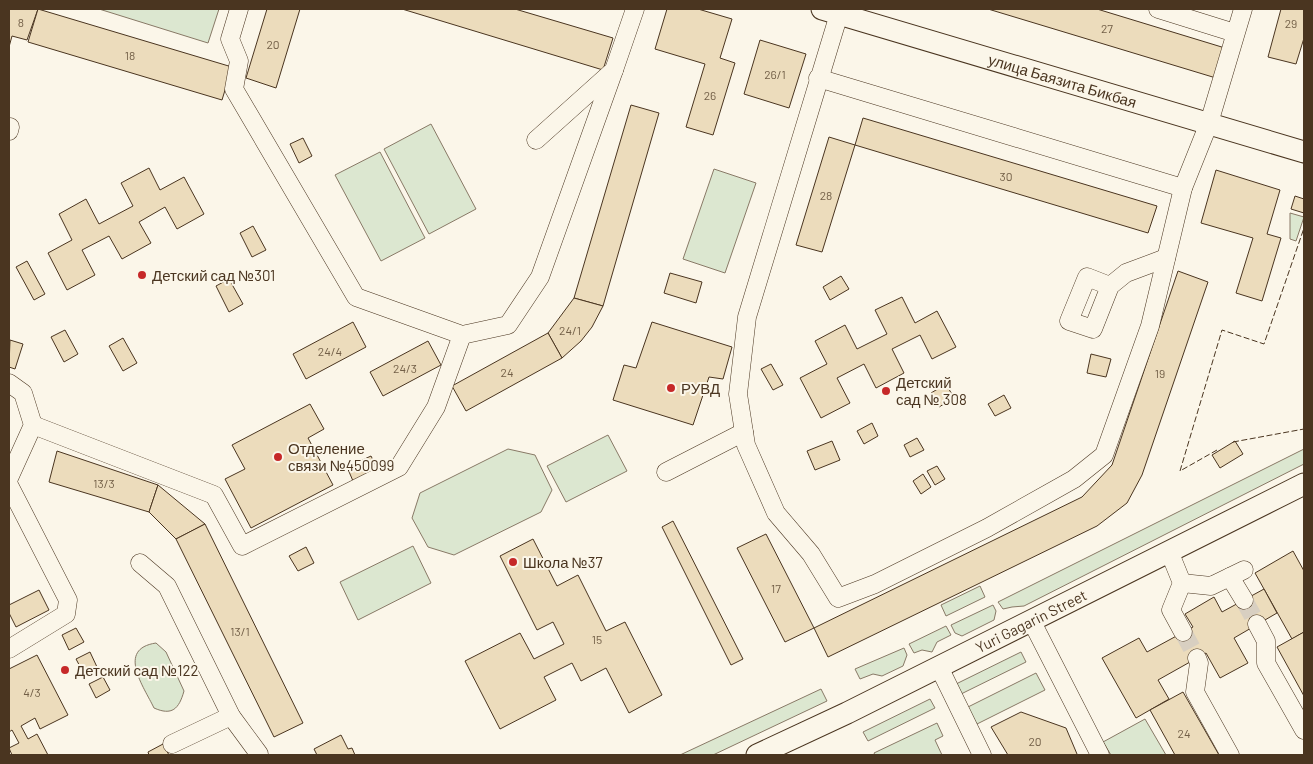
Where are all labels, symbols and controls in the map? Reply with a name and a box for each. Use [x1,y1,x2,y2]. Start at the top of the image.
house number: 8 [18,15,24,29]
house number: 29 [1285,16,1297,30]
house number: 27 [1101,21,1113,35]
house number: 20 [266,37,280,51]
house number: 18 [125,48,135,62]
street label: улица Баязита Бикбая [986,50,1139,111]
house number: 26/1 [764,67,786,81]
house number: 26 [704,88,716,102]
house number: 30 [1000,169,1012,183]
house number: 28 [820,188,832,202]
place label: Детский сад №301 [152,266,275,284]
marker: Детский сад №301 [136,269,148,281]
house number: 24/1 [559,323,581,337]
house number: 24/4 [318,344,342,358]
house number: 24/3 [393,361,417,375]
house number: 24 [500,365,514,379]
house number: 19 [1155,366,1165,380]
place label: Детский сад № 308 [896,373,967,408]
place label: РУВД [681,379,720,397]
marker: РУВД [665,382,677,394]
marker: Детский сад № 308 [880,385,892,397]
place label: Отделение связи №450099 [288,439,394,474]
marker: Отделение связи №450099 [272,451,284,463]
house number: 13/3 [93,476,115,490]
place label: Школа №37 [523,553,603,571]
marker: Школа №37 [507,556,519,568]
house number: 17 [771,581,781,595]
street label: Yuri Gagarin Street [972,585,1090,656]
house number: 13/1 [230,624,250,638]
house number: 15 [592,632,602,646]
place label: Детский сад №122 [75,661,199,679]
marker: Детский сад №122 [59,664,71,676]
house number: 4/3 [23,685,41,699]
house number: 24 [1177,726,1191,740]
house number: 20 [1028,734,1042,748]

